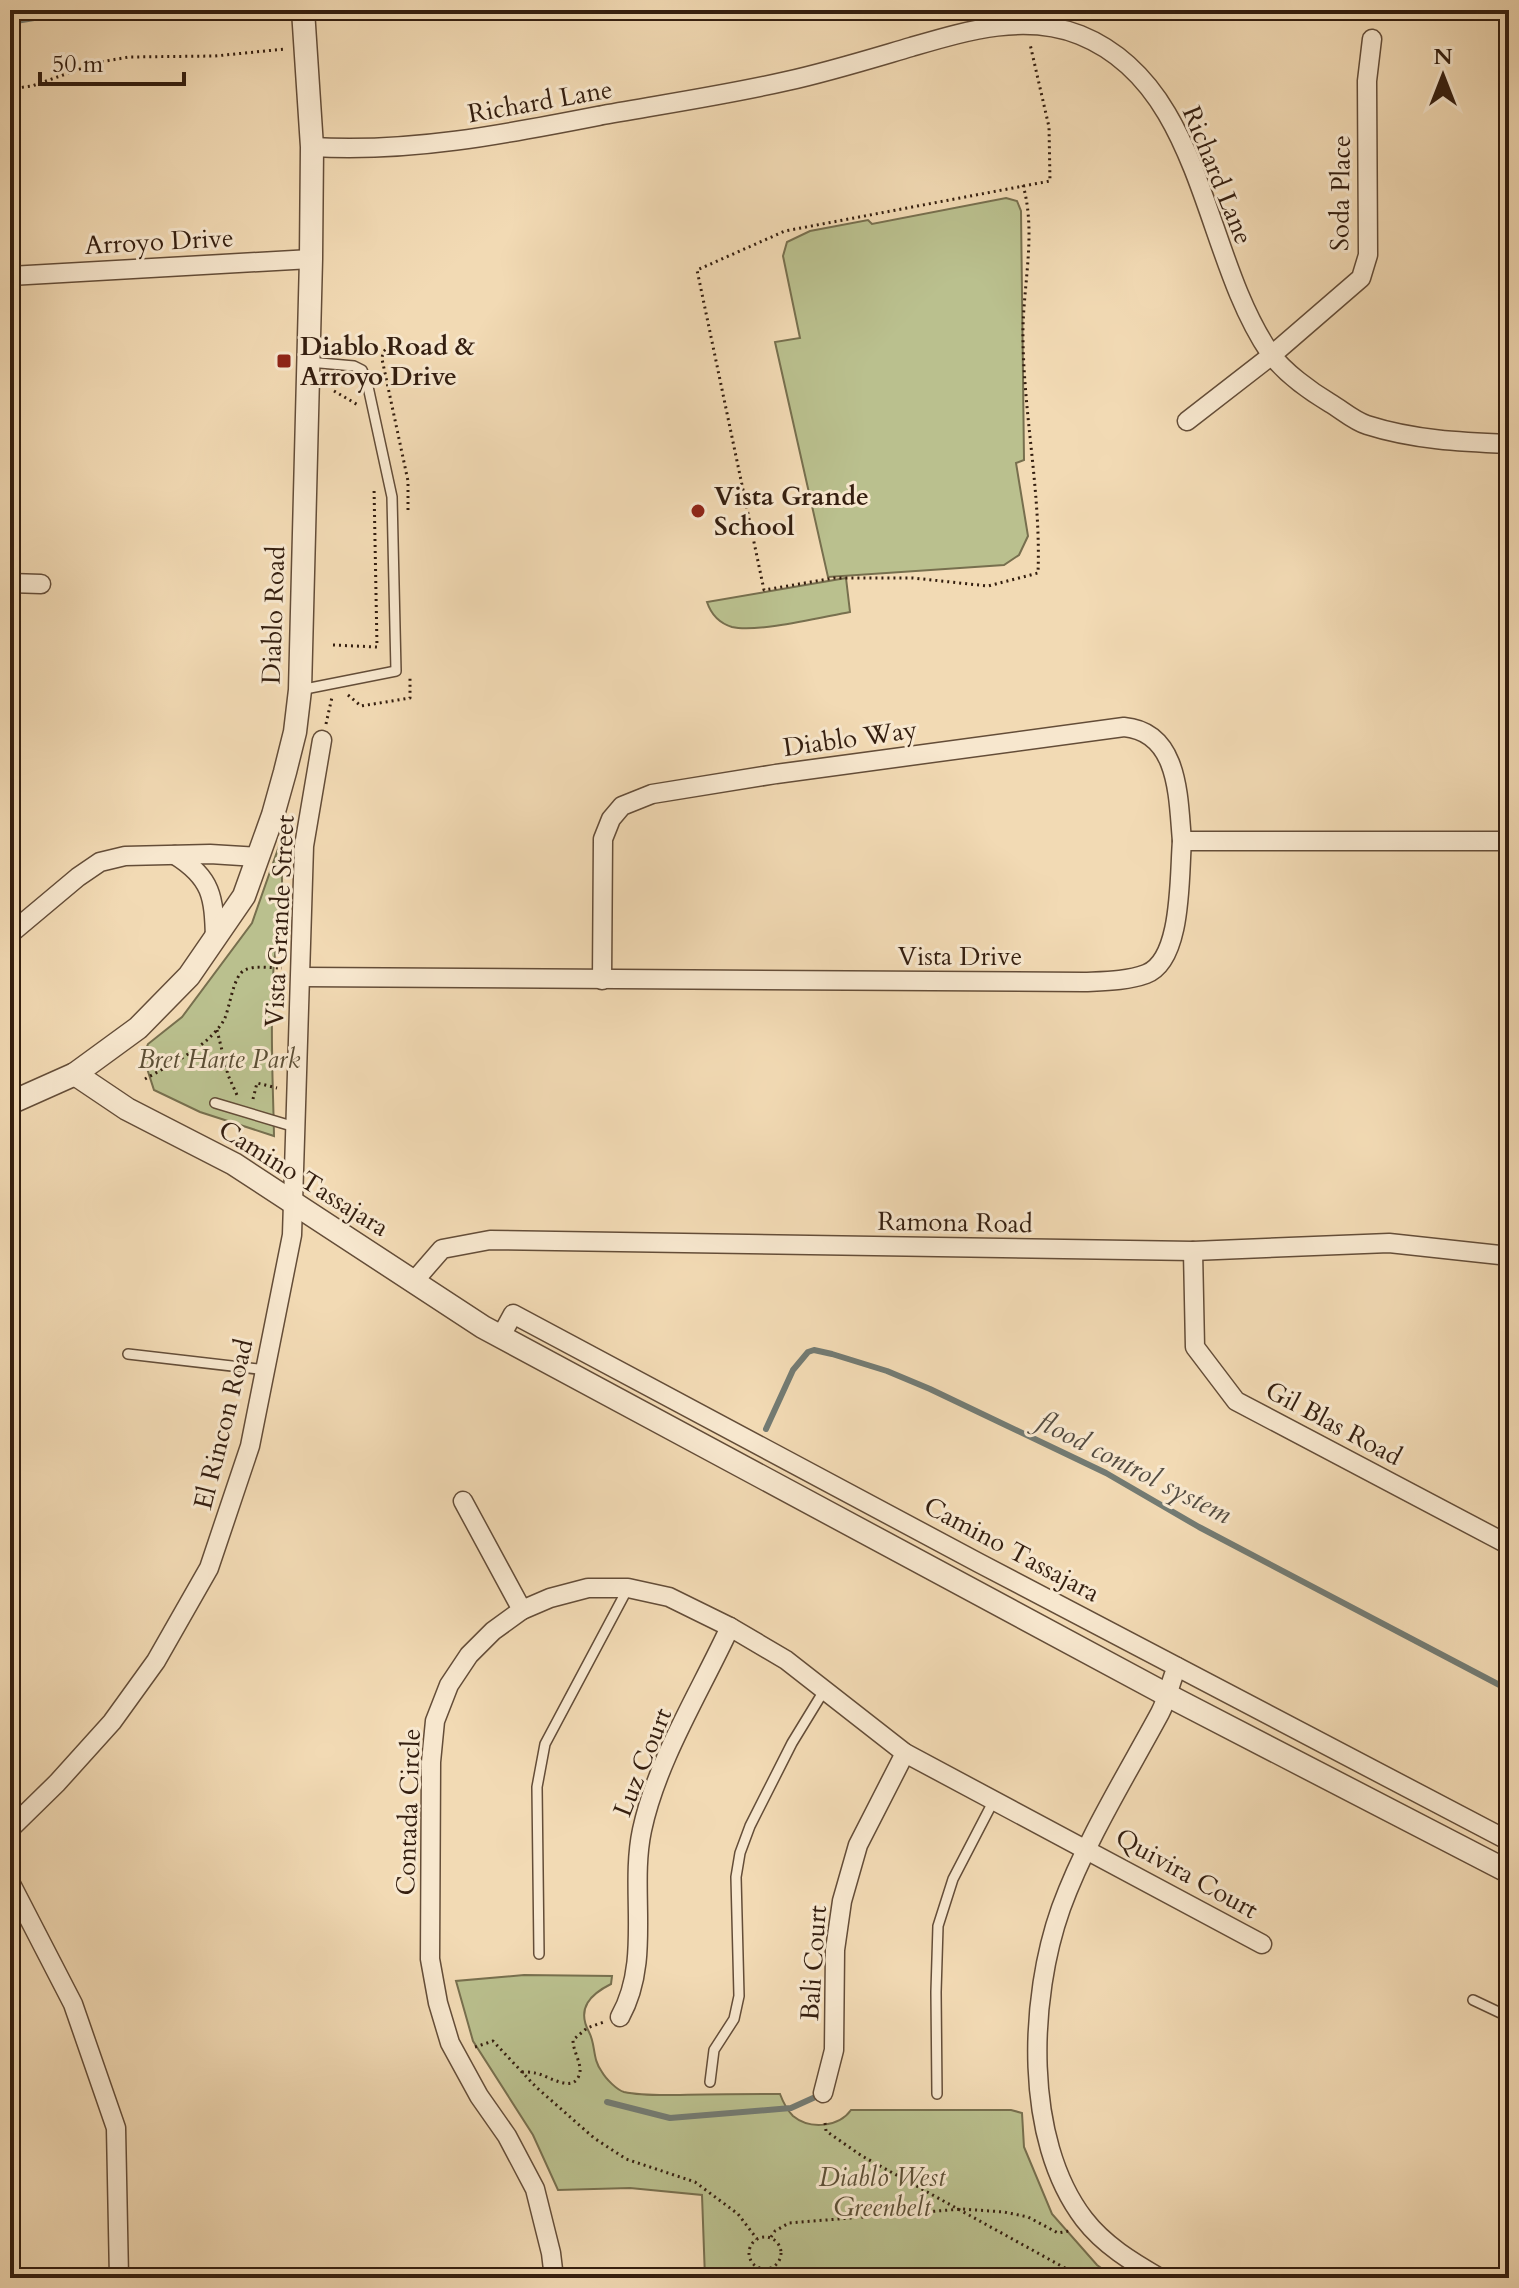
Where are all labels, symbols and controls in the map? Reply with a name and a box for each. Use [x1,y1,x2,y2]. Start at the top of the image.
scale bar [40,36,184,86]
north arrow [1403,36,1483,116]
text: N [1433,42,1453,72]
text: 50 m [52,48,104,81]
street label: Richard Lane [465,72,615,131]
street label: Richard Lane [1174,101,1261,250]
street label: Soda Place [1322,135,1359,251]
street label: Arroyo Drive [84,220,234,263]
place label: Diablo Road & Arroyo Drive [300,329,475,394]
marker: Diablo Road & Arroyo Drive [275,352,293,370]
place label: Vista Grande School [714,479,869,544]
marker: Vista Grande School [689,502,707,520]
street label: Diablo Road [254,545,293,685]
street label: Diablo Way [781,712,920,765]
street label: Vista Grande Street [256,814,303,1028]
street label: Vista Drive [898,939,1022,974]
park label: Bret Harte Park [138,1042,300,1077]
street label: Camino Tassajara [212,1112,395,1245]
street label: Ramona Road [877,1204,1033,1241]
street label: El Rincon Road [185,1335,262,1513]
street label: Gil Blas Road [1259,1373,1408,1474]
water label: flood control system [1025,1400,1238,1533]
street label: Camino Tassajara [918,1488,1106,1611]
street label: Luz Court [605,1703,680,1822]
street label: Contada Circle [388,1728,429,1896]
street label: Quivira Court [1109,1820,1264,1927]
street label: Bali Court [792,1904,835,2022]
park label: Diablo West Greenbelt [819,2160,946,2225]

